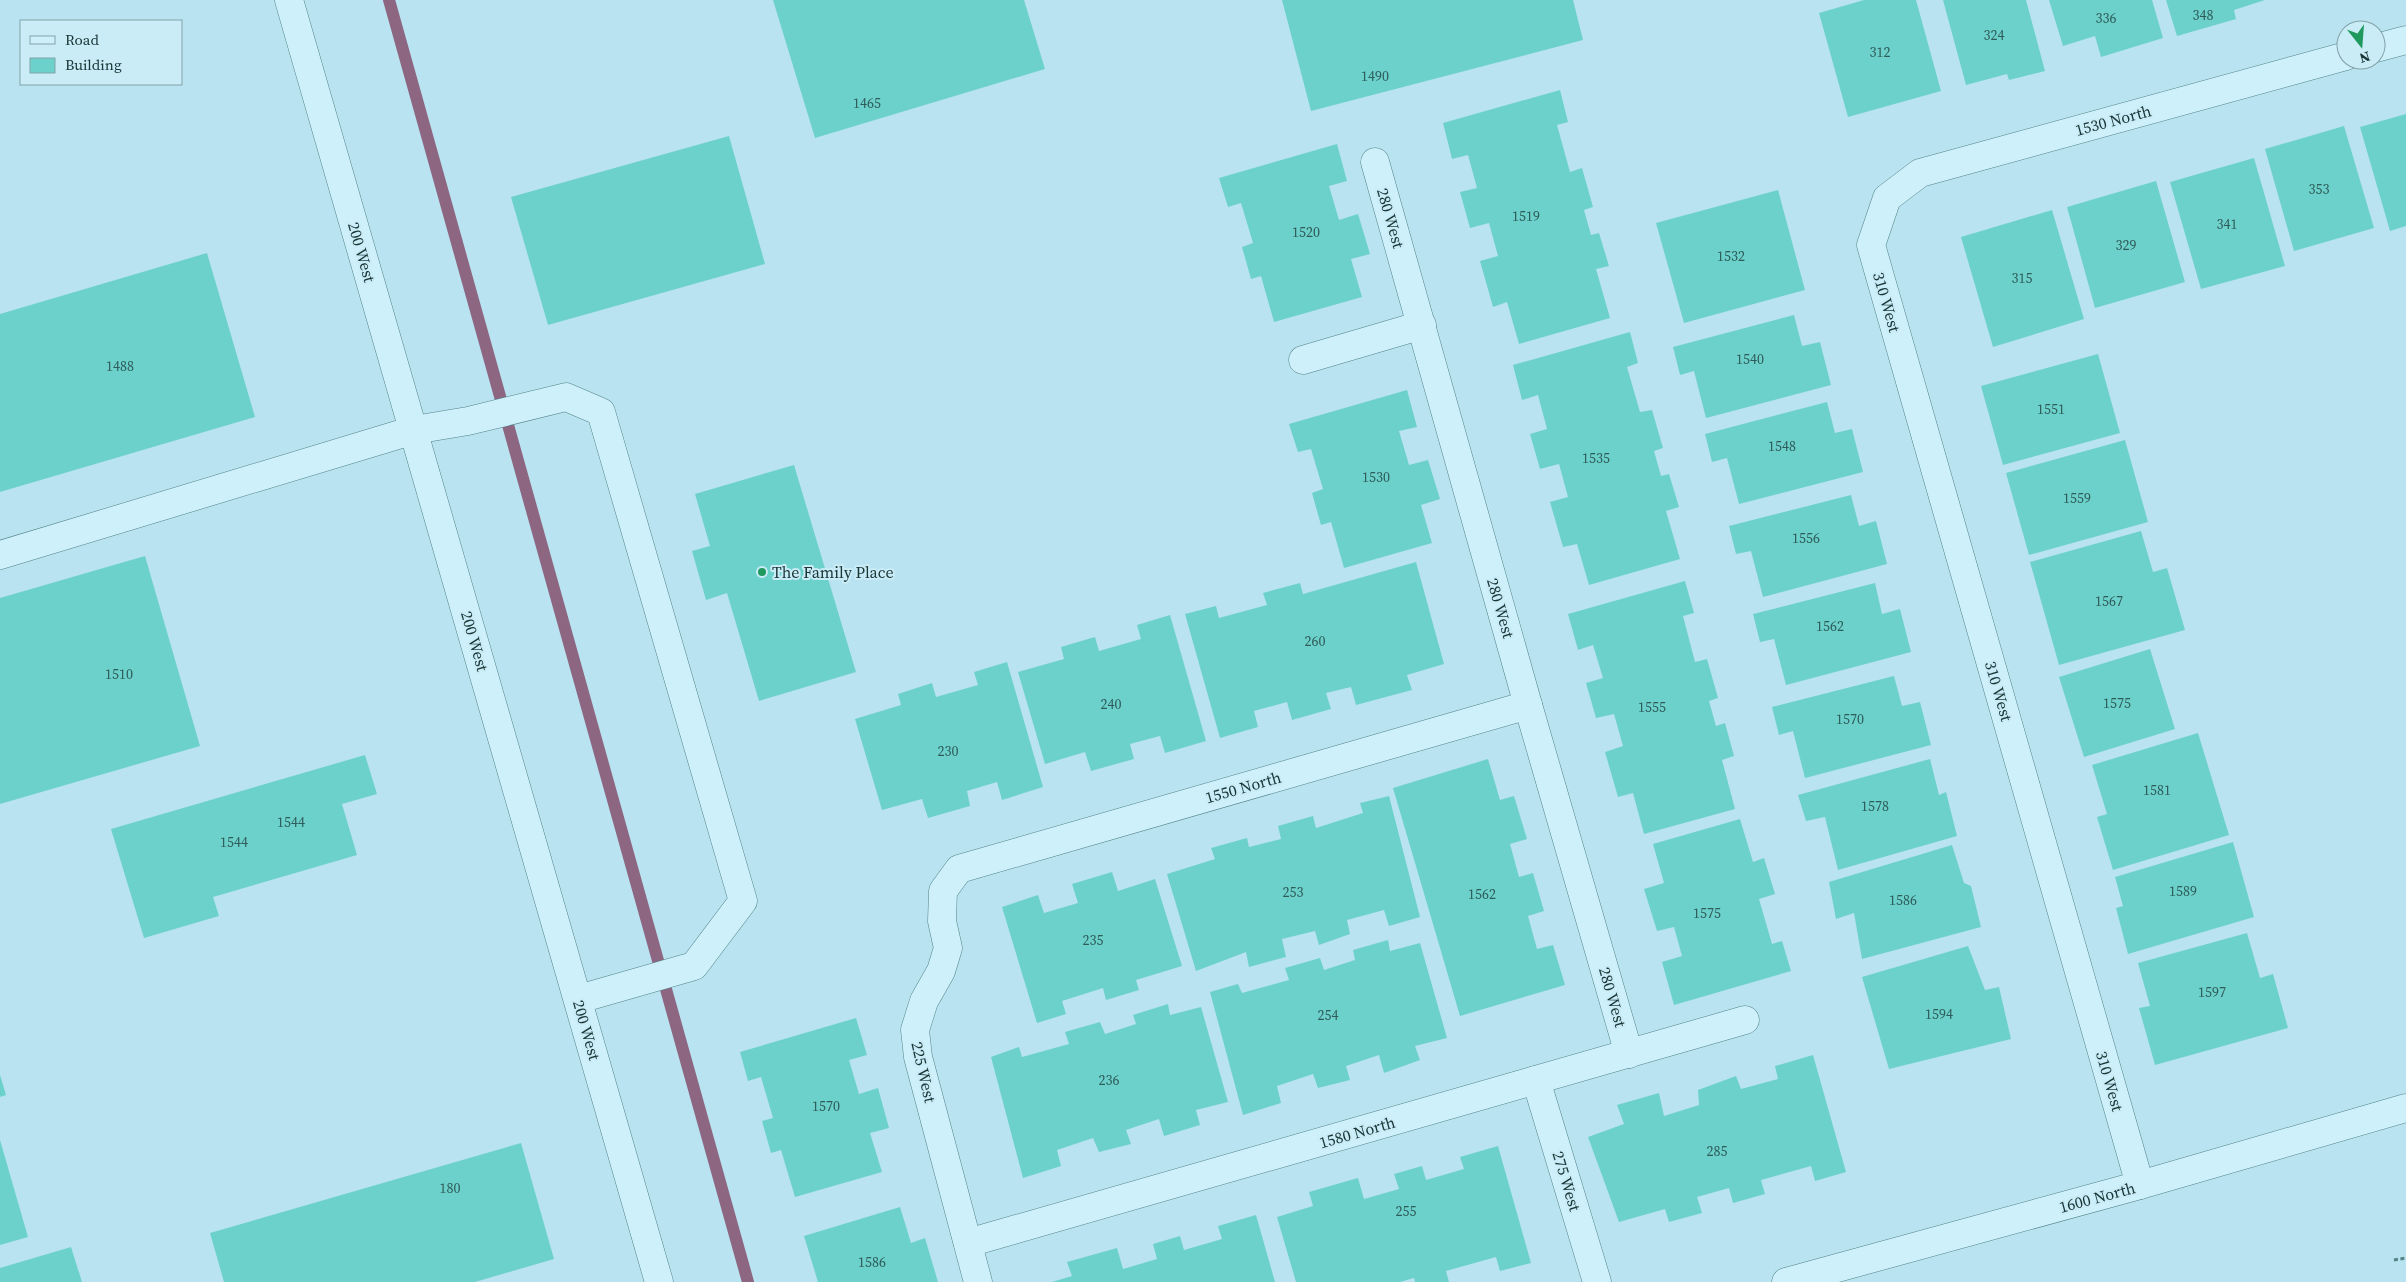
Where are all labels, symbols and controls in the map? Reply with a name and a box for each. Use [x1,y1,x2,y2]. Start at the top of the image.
house number: 348 [2193,5,2214,25]
house number: 336 [2096,8,2117,28]
legend [20,20,182,85]
north arrow [2336,20,2386,70]
house number: 324 [1984,25,2005,45]
text: Road [65,29,99,50]
house number: 312 [1870,42,1891,62]
text: N [2357,46,2373,68]
text: Building [65,54,122,75]
house number: 1490 [1361,66,1389,86]
house number: 1465 [853,93,881,113]
street label: 1530 North [2072,99,2154,141]
house number: 353 [2309,179,2330,199]
street label: 280 West [1372,185,1410,252]
house number: 1519 [1512,206,1540,226]
house number: 341 [2217,214,2238,234]
street label: 200 West [343,219,381,286]
house number: 1520 [1292,222,1320,242]
house number: 329 [2116,235,2137,255]
house number: 1532 [1717,246,1745,266]
house number: 315 [2012,268,2033,288]
street label: 310 West [1868,269,1906,336]
house number: 1540 [1736,349,1764,369]
house number: 1488 [106,356,134,376]
house number: 1551 [2037,399,2065,419]
house number: 1548 [1768,436,1796,456]
house number: 1535 [1582,448,1610,468]
house number: 1530 [1362,467,1390,487]
house number: 1559 [2063,488,2091,508]
house number: 1556 [1792,528,1820,548]
place label: The Family Place [772,561,894,583]
marker: The Family Place [756,566,768,578]
street label: 280 West [1482,575,1520,642]
house number: 1567 [2095,591,2123,611]
street label: 200 West [456,608,494,675]
house number: 1562 [1816,616,1844,636]
house number: 260 [1305,631,1326,651]
street label: 310 West [1980,658,2018,725]
house number: 1510 [105,664,133,684]
house number: 1575 [2103,693,2131,713]
house number: 240 [1101,694,1122,714]
house number: 1555 [1638,697,1666,717]
house number: 1570 [1836,709,1864,729]
house number: 230 [938,741,959,761]
street label: 1550 North [1202,766,1284,808]
house number: 1581 [2143,780,2171,800]
house number: 1578 [1861,796,1889,816]
house number: 1544 [277,812,305,832]
house number: 1544 [220,832,248,852]
house number: 1589 [2169,881,2197,901]
house number: 253 [1283,882,1304,902]
house number: 1562 [1468,884,1496,904]
house number: 1586 [1889,890,1917,910]
house number: 1575 [1693,903,1721,923]
house number: 235 [1083,930,1104,950]
street label: 280 West [1594,964,1632,1031]
house number: 1597 [2198,982,2226,1002]
street label: 200 West [568,997,606,1064]
house number: 1594 [1925,1004,1953,1024]
house number: 254 [1318,1005,1339,1025]
street label: 225 West [906,1039,942,1105]
street label: 310 West [2091,1048,2129,1115]
house number: 236 [1099,1070,1120,1090]
house number: 1570 [812,1096,840,1116]
street label: 1580 North [1316,1111,1398,1153]
house number: 285 [1707,1141,1728,1161]
street label: 275 West [1547,1148,1587,1215]
street label: 1600 North [2056,1176,2138,1218]
house number: 180 [440,1178,461,1198]
house number: 255 [1396,1201,1417,1221]
house number: 1586 [858,1252,886,1272]

